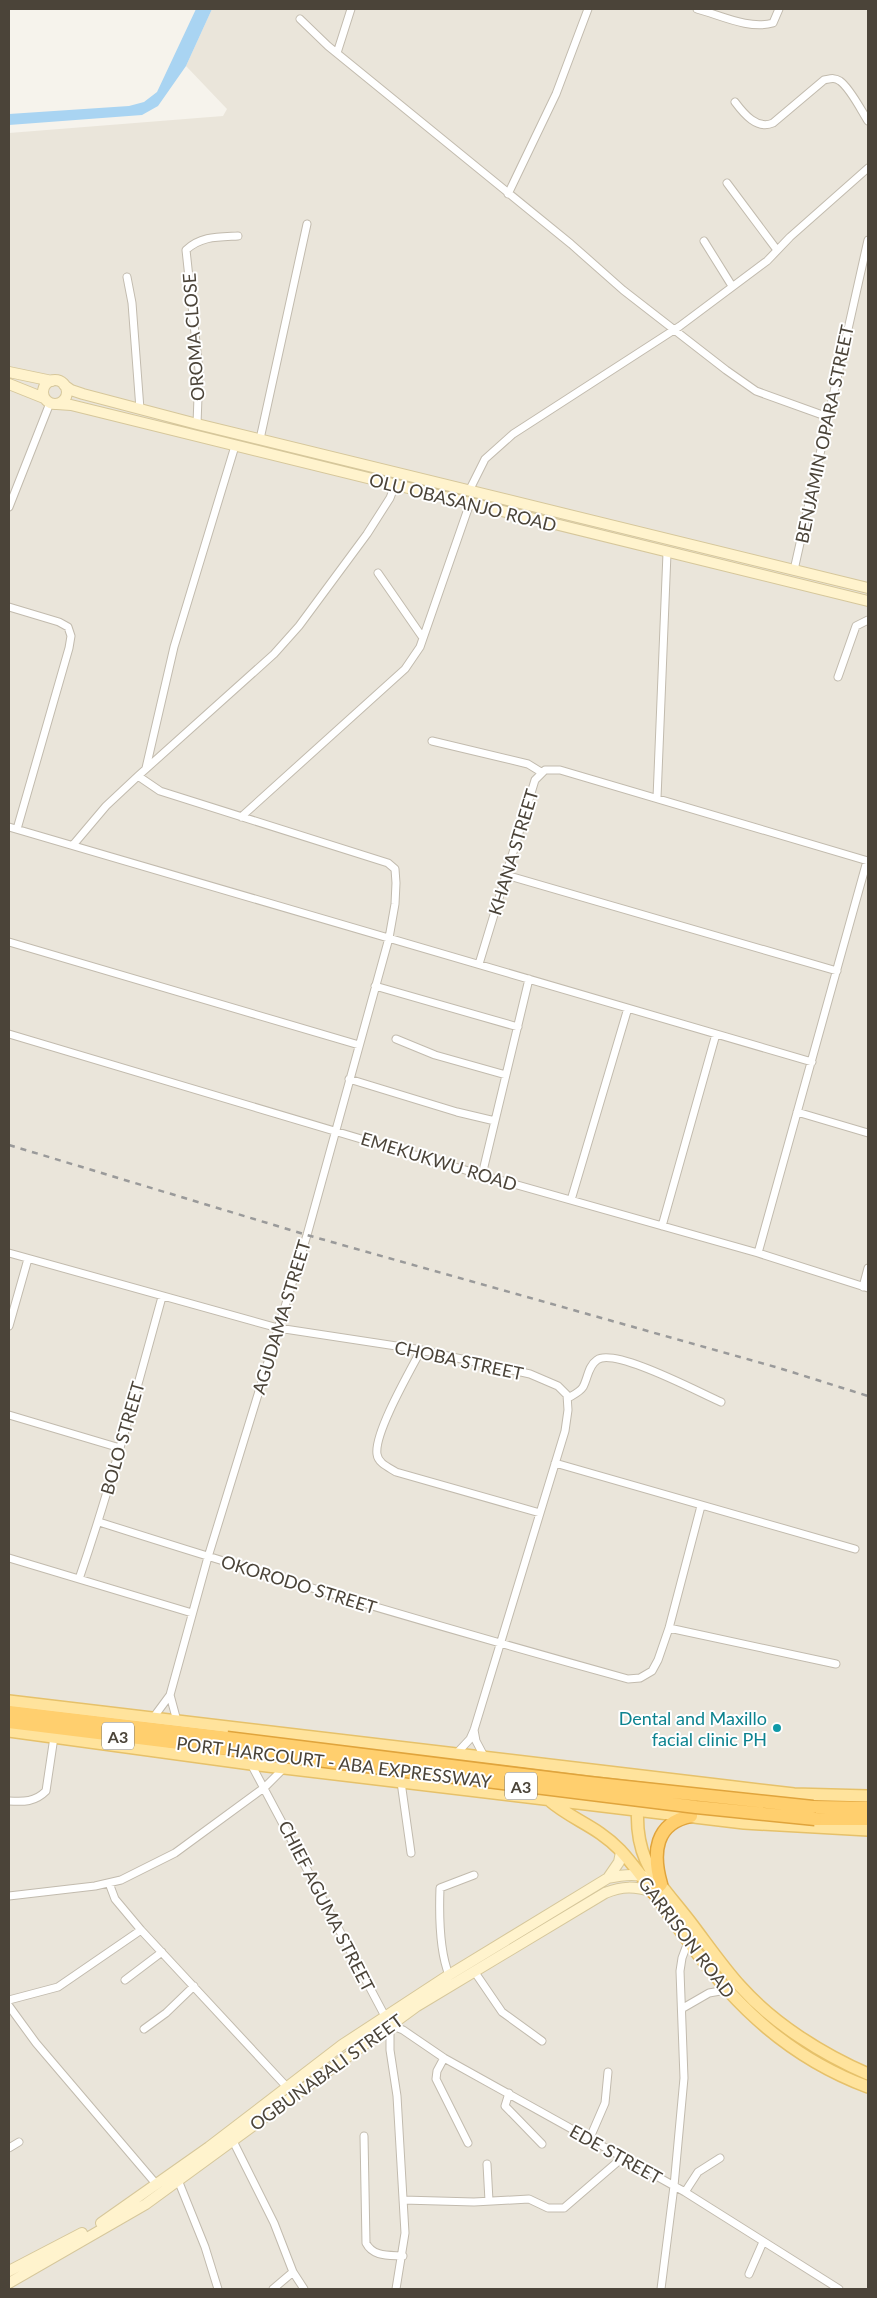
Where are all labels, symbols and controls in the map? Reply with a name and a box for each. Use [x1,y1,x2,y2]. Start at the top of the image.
street label: OROMA CLOSE [178,272,208,402]
street label: BENJAMIN OPARA STREET [790,323,858,545]
street label: OLU OBASANJO ROAD [367,468,559,536]
street label: KHANA STREET [483,786,543,918]
street label: EMEKUKWU ROAD [358,1127,520,1195]
street label: AGUDAMA STREET [247,1237,315,1397]
street label: CHOBA STREET [393,1336,526,1384]
street label: BOLO STREET [95,1378,149,1497]
street label: OKORODO STREET [219,1550,380,1618]
place label: Dental and Maxillo facial clinic PH [619,1707,767,1750]
road number: A3 [102,1722,134,1750]
marker: Dental and Maxillo facial clinic PH [771,1722,783,1734]
street label: PORT HARCOURT - ABA EXPRESSWAY [175,1732,494,1792]
road number: A3 [505,1772,537,1800]
street label: CHIEF AGUMA STREET [274,1817,380,1996]
street label: GARRISON ROAD [634,1872,740,2002]
street label: OGBUNABALI STREET [245,2009,407,2135]
street label: EDE STREET [566,2120,666,2189]

